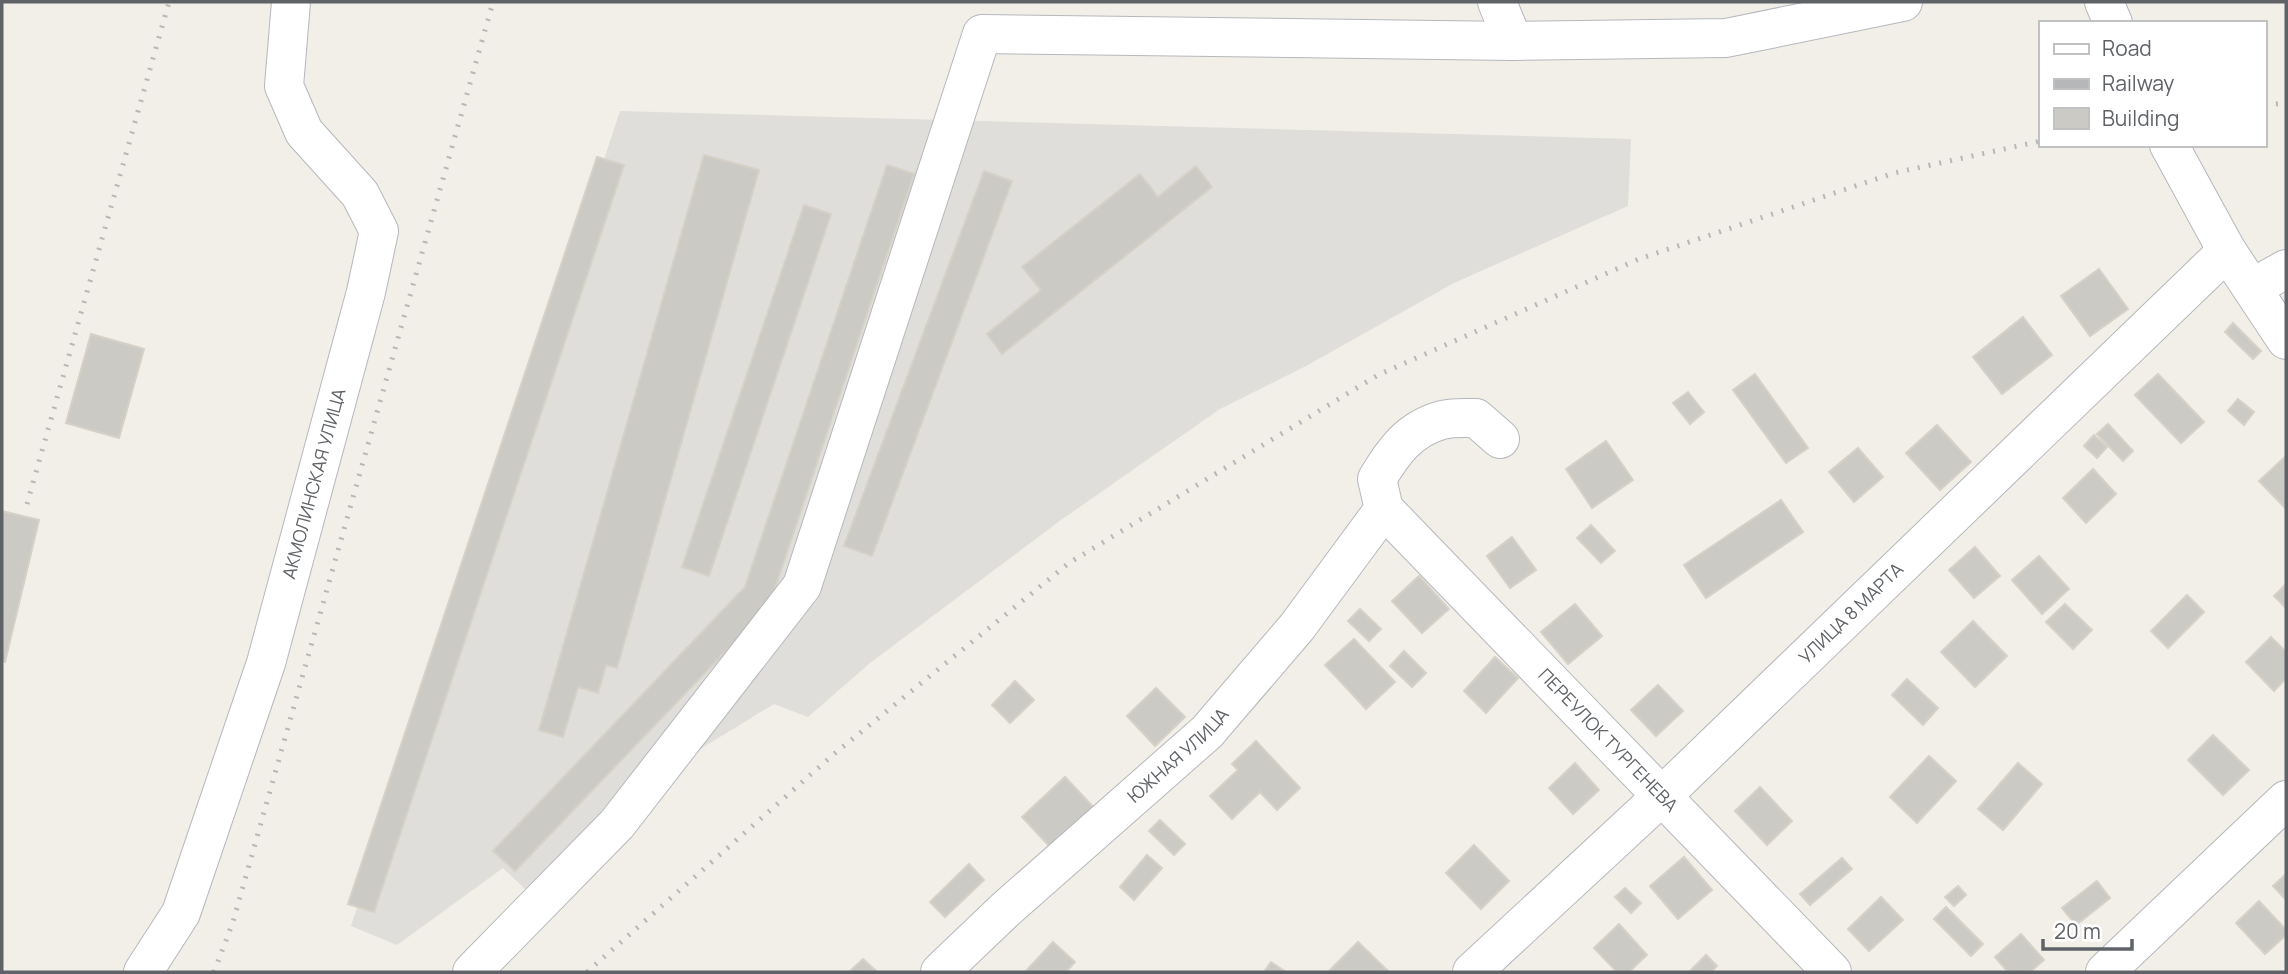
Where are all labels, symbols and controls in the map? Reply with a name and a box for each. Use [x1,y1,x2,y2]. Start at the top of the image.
legend [2039,21,2267,147]
text: Road [2102,34,2152,62]
text: Railway [2102,69,2174,97]
text: Building [2102,104,2179,132]
street label: АКМОЛИНСКАЯ УЛИЦА [276,385,351,581]
street label: УЛИЦА 8 МАРТА [1793,556,1908,669]
street label: ПЕРЕУЛОК ТУРГЕНЕВА [1534,663,1684,817]
street label: ЮЖНАЯ УЛИЦА [1122,702,1234,808]
scale bar [2043,908,2132,952]
text: 20 m [2054,917,2101,945]

